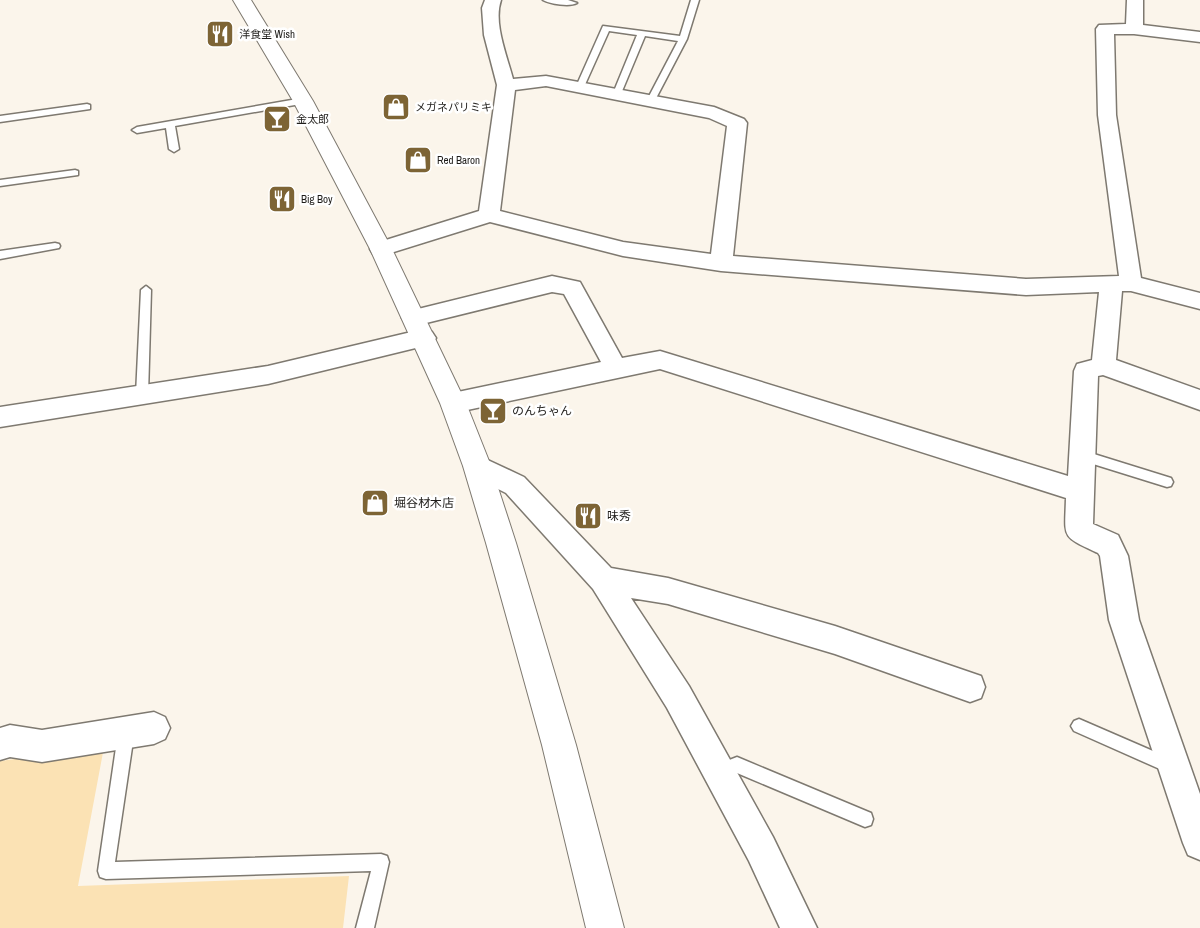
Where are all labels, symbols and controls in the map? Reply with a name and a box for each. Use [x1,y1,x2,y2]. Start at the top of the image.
restaurant icon: 洋食堂 Wish [205,19,235,49]
place label: 洋食堂 Wish [239,27,295,41]
shop icon: メガネパリミキ [381,92,411,122]
place label: メガネパリミキ [415,100,492,114]
bar icon: 金太郎 [262,104,292,134]
place label: 金太郎 [296,112,329,126]
shop icon: Red Baron [403,145,433,175]
place label: Red Baron [437,153,480,167]
restaurant icon: Big Boy [267,184,297,214]
place label: Big Boy [301,192,333,206]
bar icon: のんちゃん [478,396,508,426]
place label: のんちゃん [512,403,572,419]
shop icon: 堀谷材木店 [360,488,390,518]
place label: 堀谷材木店 [394,495,454,511]
restaurant icon: 味秀 [573,501,603,531]
place label: 味秀 [607,508,631,524]

